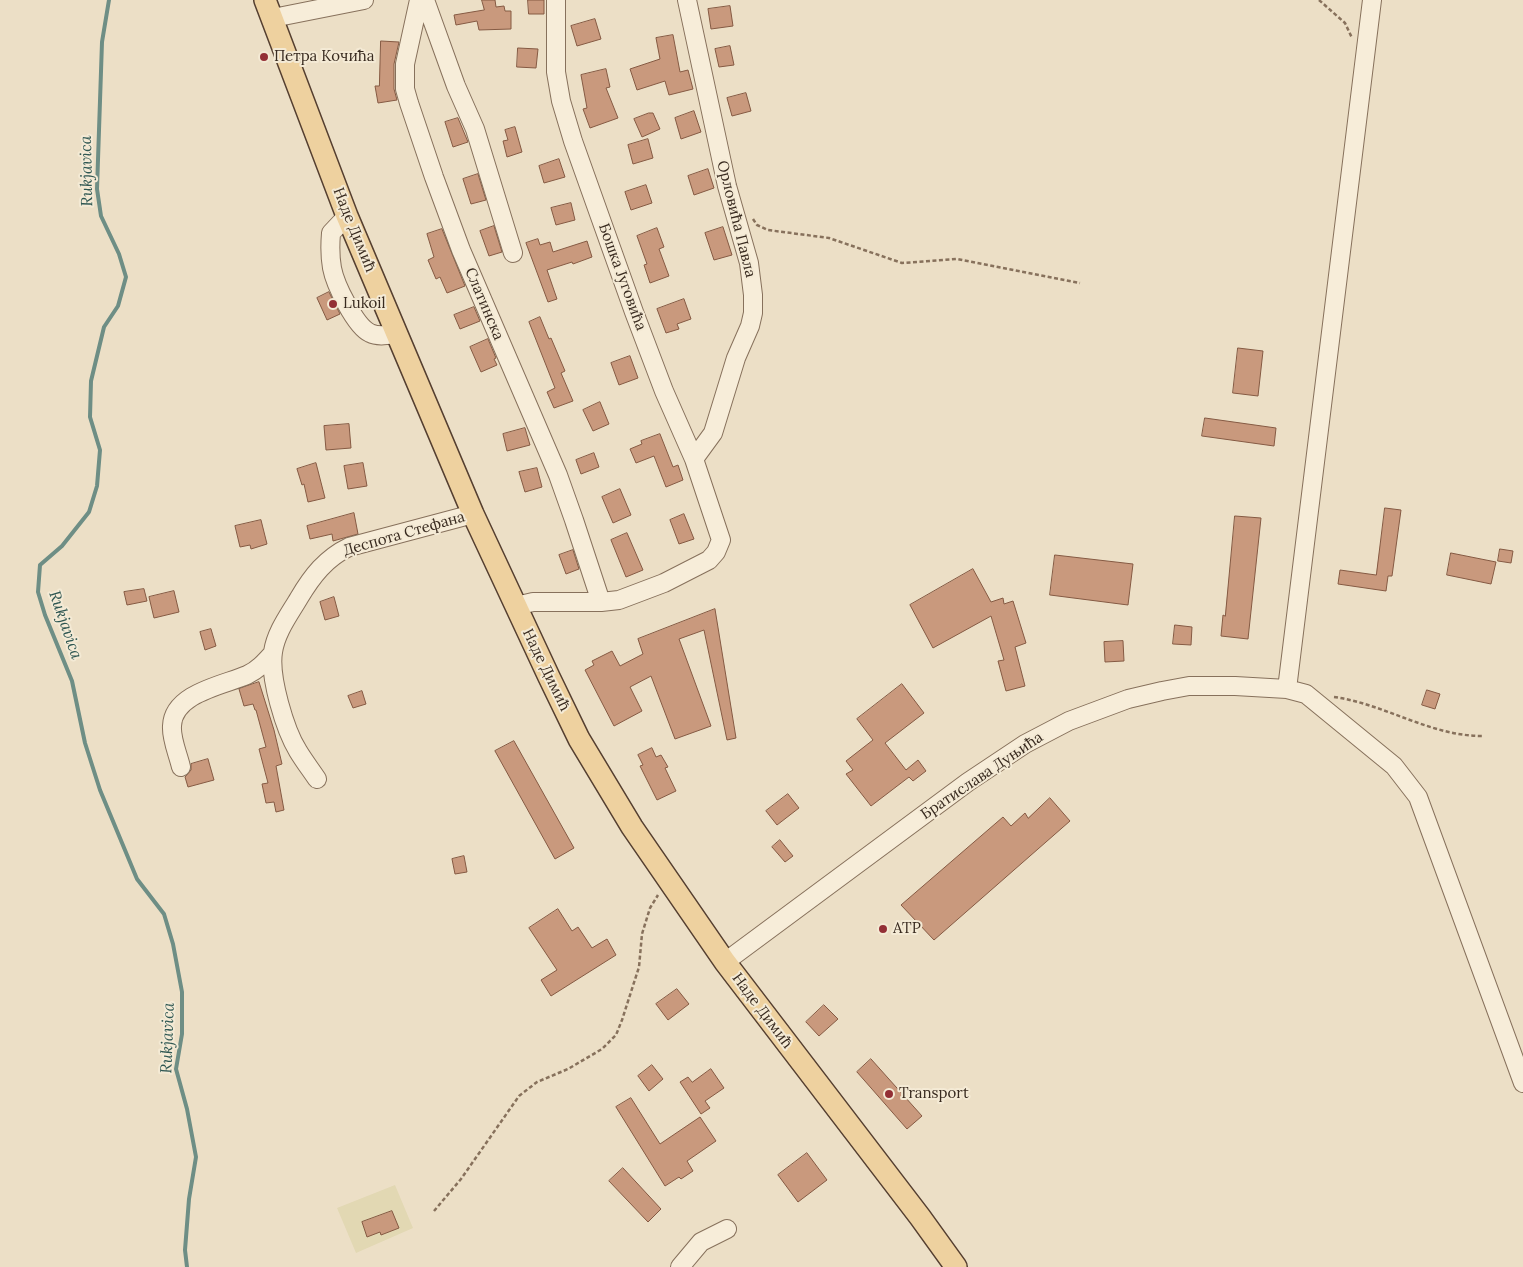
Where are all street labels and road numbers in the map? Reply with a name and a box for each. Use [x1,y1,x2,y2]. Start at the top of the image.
street label: Орловића Павла [713,159,759,279]
street label: Наде Димић [329,185,379,275]
street label: Бошка Југовића [594,221,650,333]
street label: Слатинска [461,265,507,343]
street label: Деспота Стефана [341,508,467,560]
street label: Наде Димић [518,626,574,714]
street label: Братислава Дуњића [918,728,1046,824]
street label: Наде Димић [728,970,796,1052]

